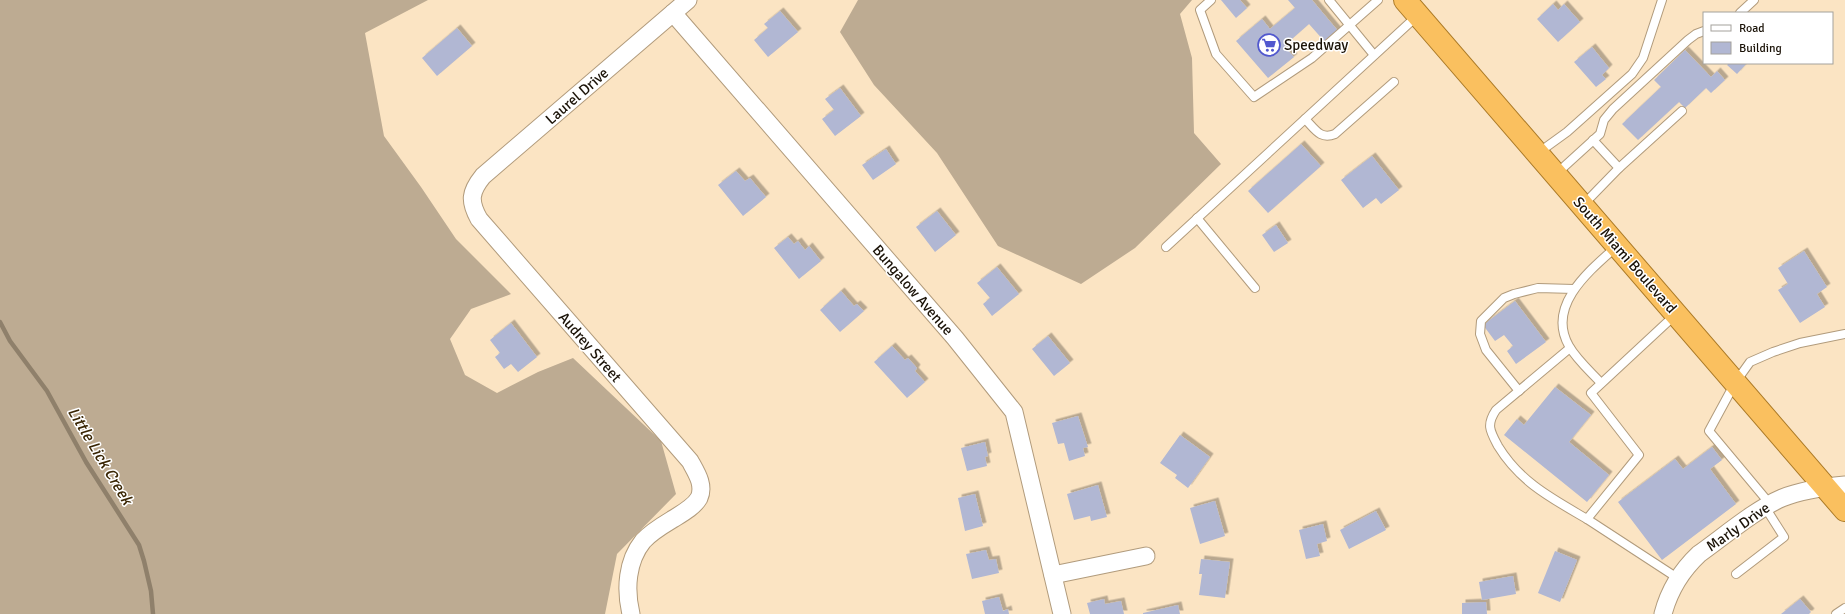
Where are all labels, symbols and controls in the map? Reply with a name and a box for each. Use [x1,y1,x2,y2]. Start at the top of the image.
legend [1703,12,1833,64]
text: Road [1739,21,1765,36]
supermarket icon: Speedway [1256,32,1282,58]
place label: Speedway [1284,36,1348,54]
text: Building [1739,41,1782,56]
street label: Laurel Drive [542,64,612,128]
street label: South Miami Boulevard [1569,193,1681,317]
street label: Bungalow Avenue [869,241,957,339]
street label: Audrey Street [555,308,625,386]
water label: Little Lick Creek [63,404,138,510]
street label: Marly Drive [1703,499,1773,555]

